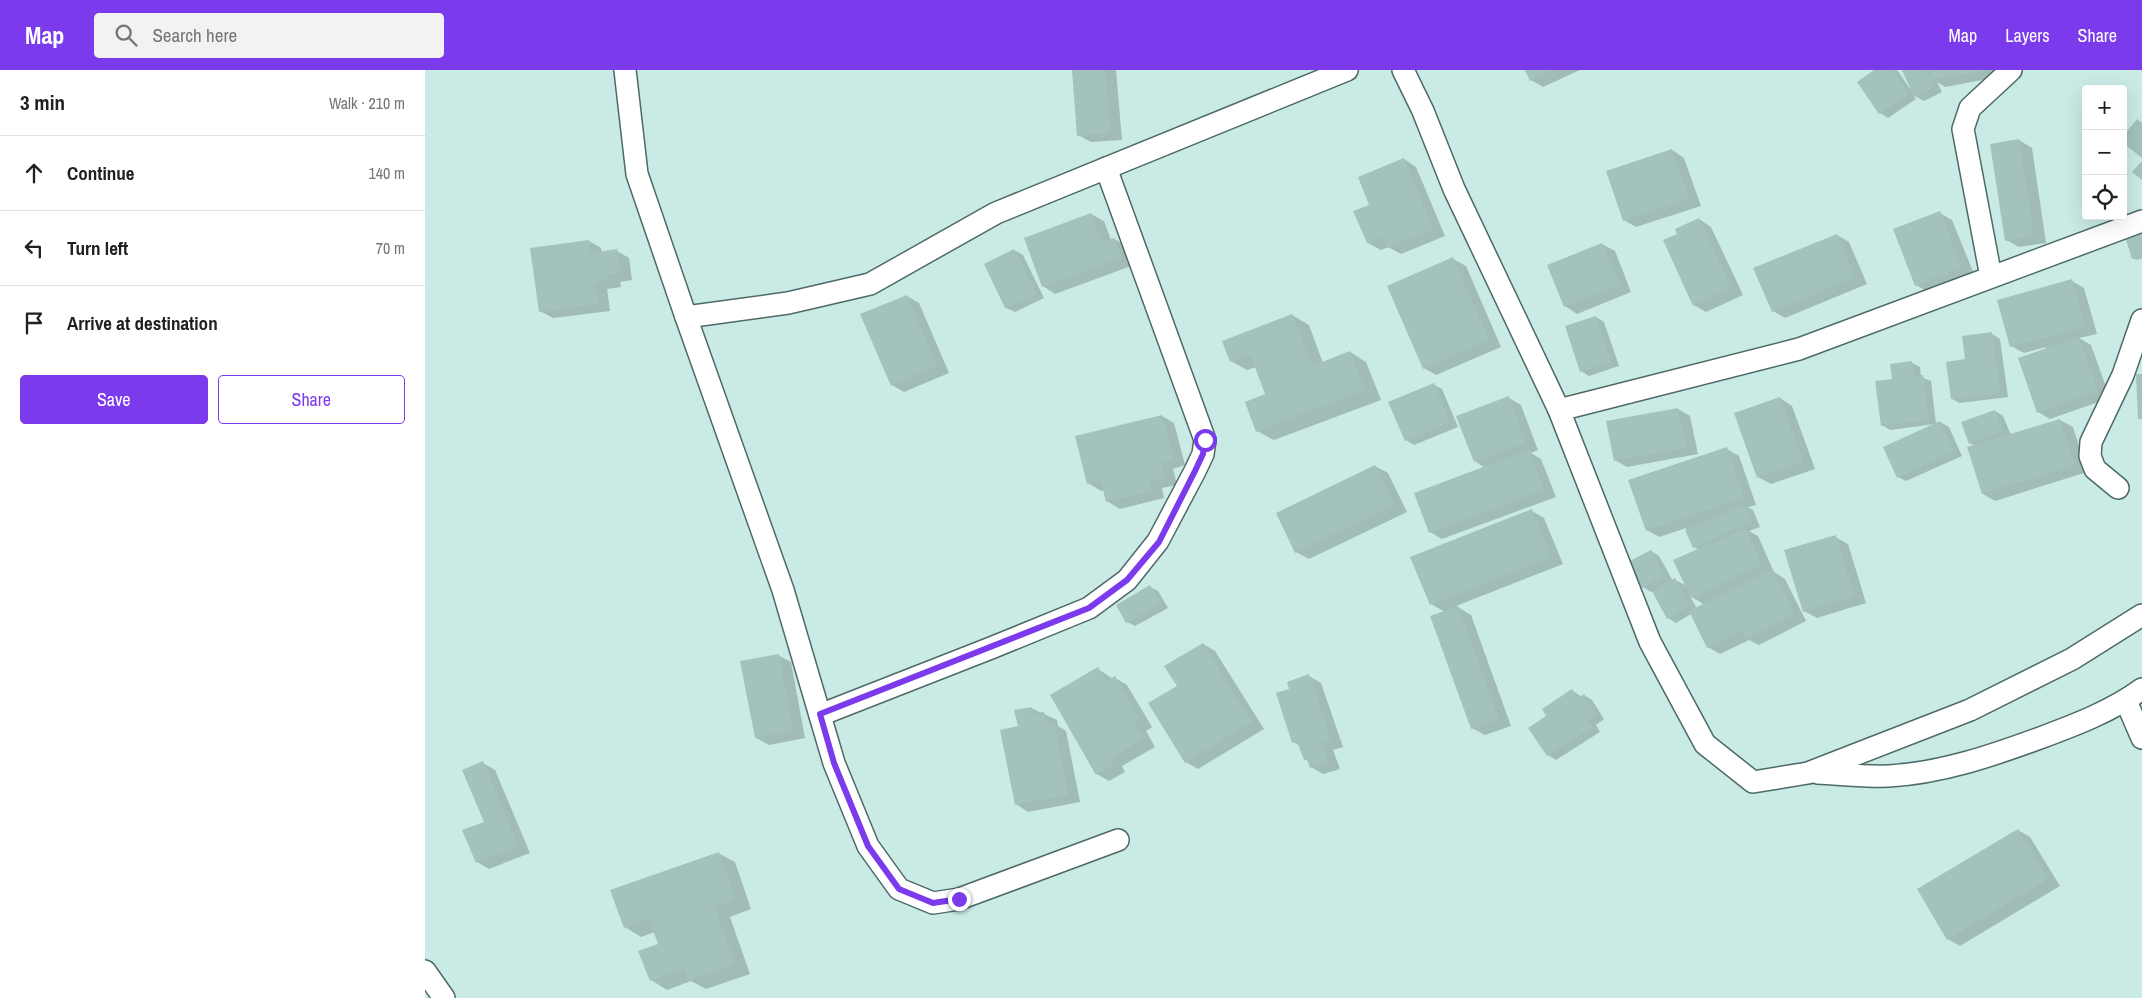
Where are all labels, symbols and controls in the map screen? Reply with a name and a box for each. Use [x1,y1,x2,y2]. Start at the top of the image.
search box [94,13,444,58]
text: Map [25,19,64,51]
icon: search [112,21,140,49]
text: Search here [152,22,237,48]
text: Map [1949,23,1977,48]
text: Layers [2005,23,2050,48]
text: Share [2078,23,2117,48]
map controls [2082,85,2127,220]
button: + [2082,85,2127,130]
text: 3 min [20,88,65,117]
text: Walk · 210 m [329,92,405,114]
button: − [2082,130,2127,175]
icon: ahead [20,159,48,187]
text: Continue [67,160,135,186]
text: 140 m [369,162,405,184]
button: locate [2082,175,2127,220]
icon: left [20,234,48,262]
text: Turn left [67,235,128,261]
text: 70 m [376,237,405,259]
icon: arrive [20,309,48,337]
text: Arrive at destination [67,310,218,336]
button: Save [20,375,208,424]
button: Share [218,375,405,424]
route start [1194,429,1217,452]
route end [948,888,971,911]

